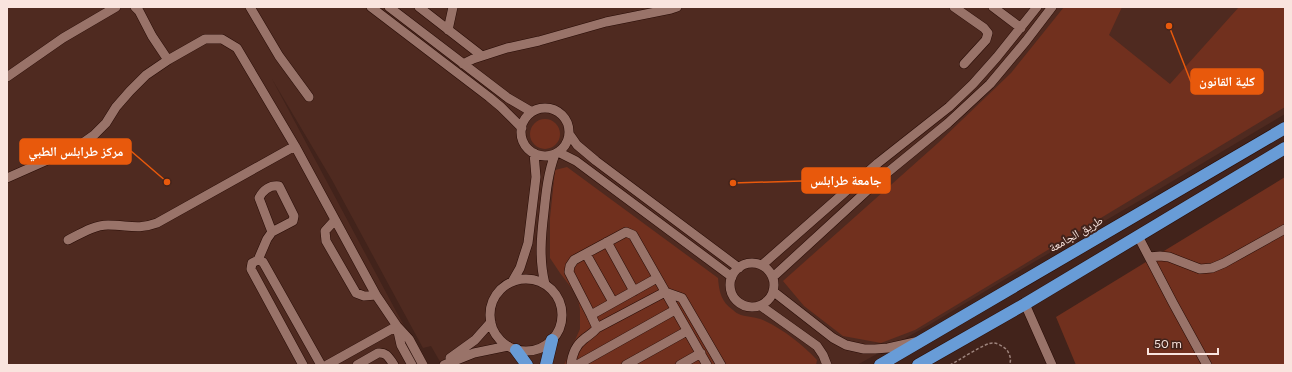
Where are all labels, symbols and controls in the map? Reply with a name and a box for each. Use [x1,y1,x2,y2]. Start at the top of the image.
callout: كلية القانون [1191,69,1263,94]
text: كلية القانون [1199,74,1255,89]
callout: مركز طرابلس الطبي [20,139,131,164]
text: مركز طرابلس الطبي [29,144,123,162]
callout: جامعة طرابلس [802,168,890,193]
text: جامعة طرابلس [810,173,882,189]
street label: طريق الجامعة [1047,213,1106,255]
scale bar [1148,330,1218,356]
text: 50 m [1154,337,1182,351]

